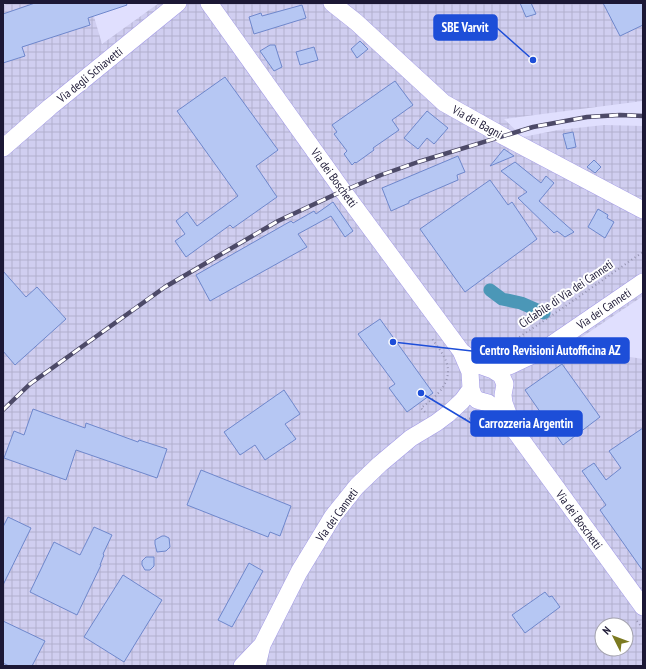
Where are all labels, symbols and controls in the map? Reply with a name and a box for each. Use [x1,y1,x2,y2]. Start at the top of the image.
callout: SBE Varvit [434,15,497,40]
text: SBE Varvit [442,19,489,36]
street label: Via degli Schiavetti [53,44,125,106]
street label: Via dei Bagni [449,101,505,141]
street label: Via dei Boschetti [307,144,361,210]
street label: Ciclabile di Via dei Canneti [516,257,616,331]
street label: Via dei Canneti [574,286,634,332]
callout: Centro Revisioni Autofficina AZ [472,338,629,363]
text: Centro Revisioni Autofficina AZ [480,342,621,359]
callout: Carrozzeria Argentin [471,411,582,436]
text: Carrozzeria Argentin [479,415,573,432]
street label: Via dei Canneti [312,485,361,545]
street label: Via dei Boschetti [552,486,606,552]
north arrow [594,617,634,657]
text: N [599,623,614,637]

